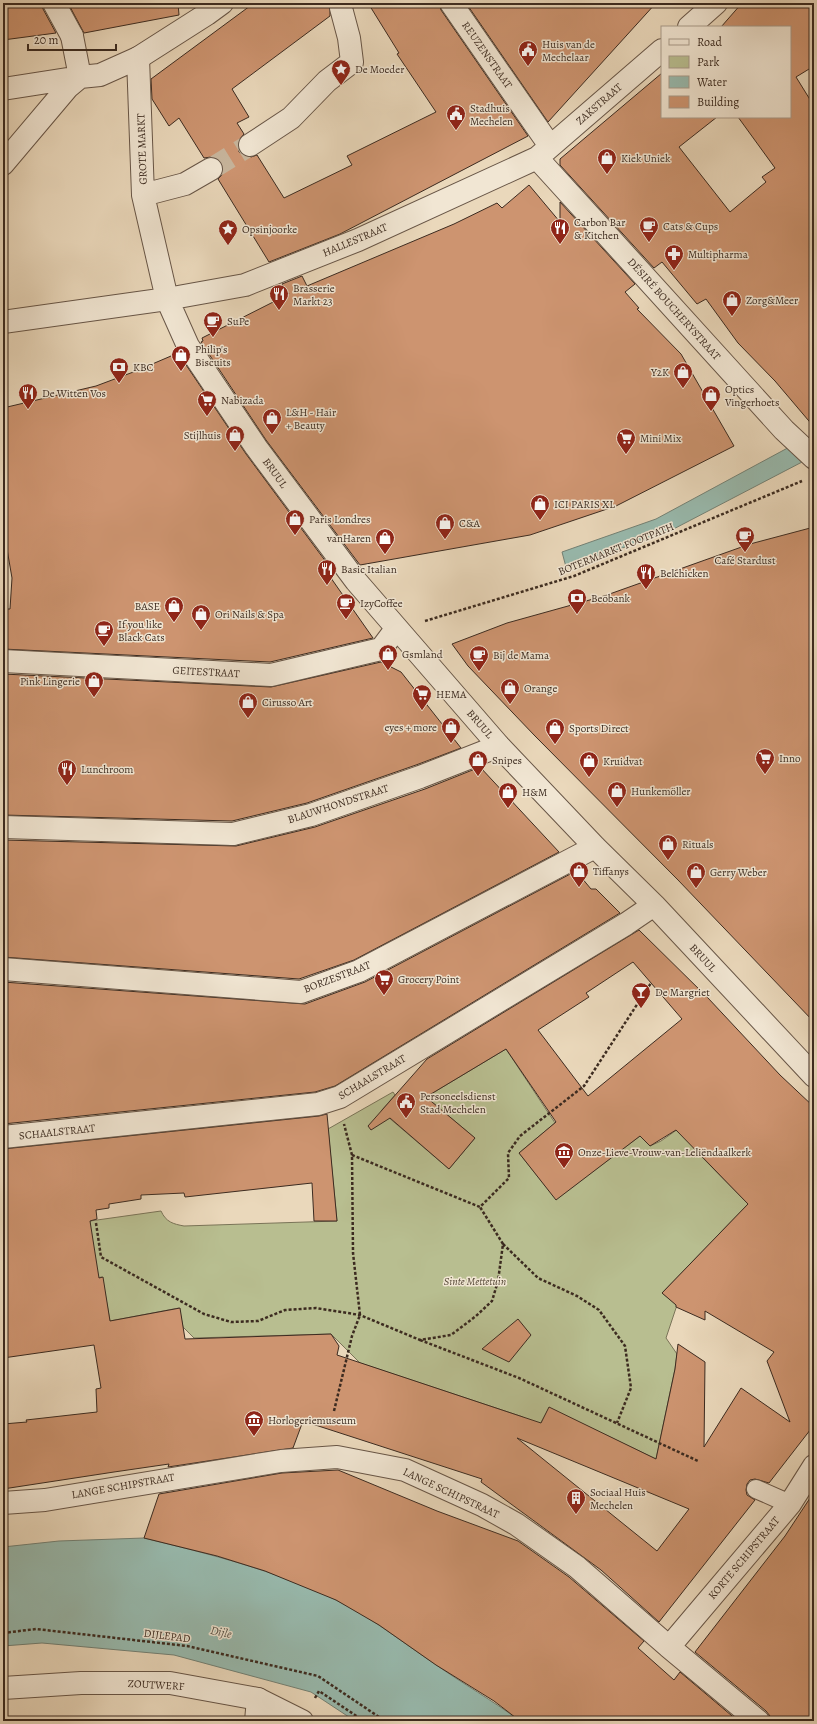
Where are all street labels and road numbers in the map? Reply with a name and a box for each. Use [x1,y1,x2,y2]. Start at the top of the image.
street label: REUZENSTRAAT [458,19,516,91]
street label: ZAKSTRAAT [573,80,625,128]
street label: GROTE MARKT [133,113,151,185]
street label: HALLESTRAAT [320,220,390,260]
street label: DÉSIRÉ BOUCHERYSTRAAT [624,255,724,363]
street label: BRUUL [259,455,291,491]
street label: BOTERMARKT FOOTPATH [556,519,676,579]
street label: GEITESTRAAT [172,663,240,681]
street label: BRUUL [463,706,497,742]
street label: BLAUWHONDSTRAAT [286,781,390,827]
street label: BRUUL [686,941,720,976]
street label: BORZESTRAAT [301,957,373,997]
street label: SCHAALSTRAAT [335,1051,409,1103]
street label: SCHAALSTRAAT [18,1121,96,1143]
street label: LANGE SCHIPSTRAAT [401,1464,501,1522]
street label: LANGE SCHIPSTRAAT [70,1470,176,1502]
street label: KORTE SCHIPSTRAAT [705,1513,783,1603]
street label: DIJLEPAD [143,1626,191,1646]
street label: ZOUTWERF [127,1676,185,1694]

